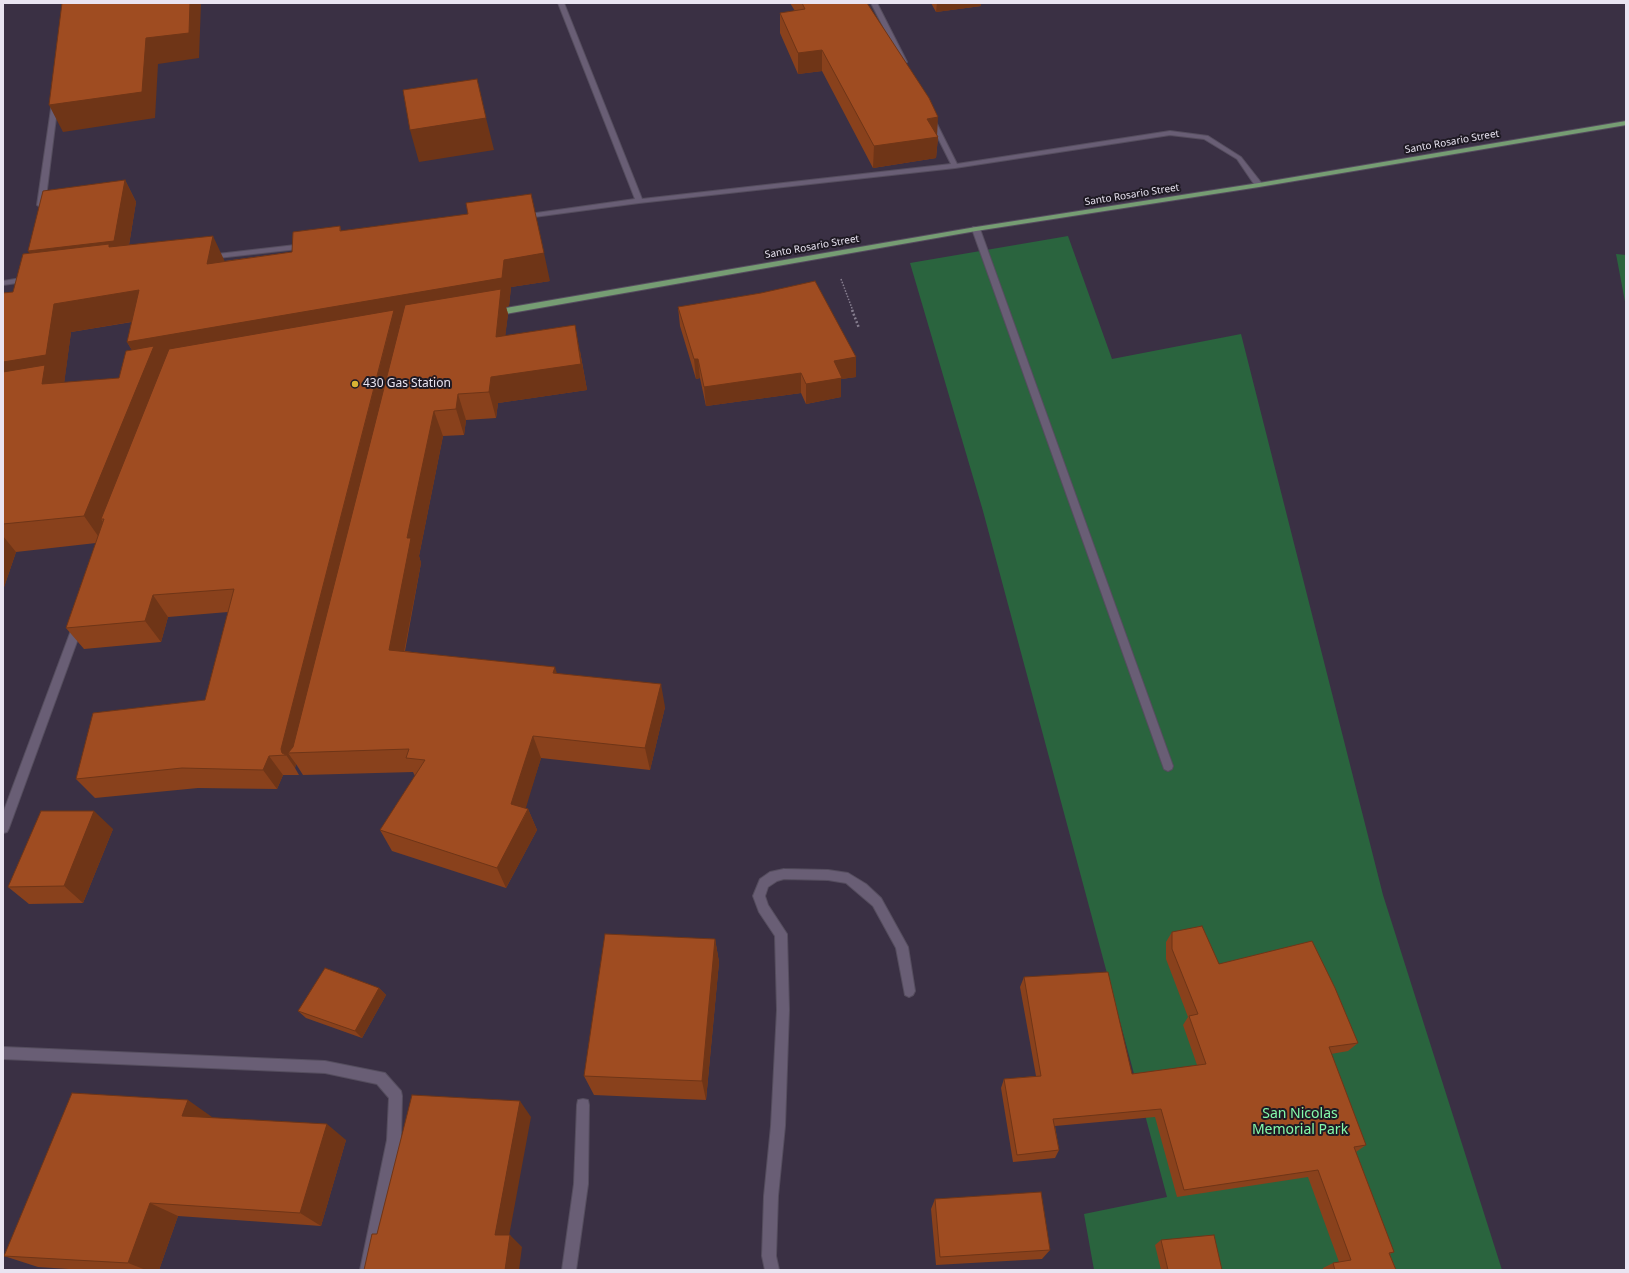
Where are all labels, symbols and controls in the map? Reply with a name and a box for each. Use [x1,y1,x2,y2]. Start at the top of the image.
street label: Santo Rosario Street [1404,128,1500,156]
street label: Santo Rosario Street [1084,182,1180,208]
street label: Santo Rosario Street [764,233,860,261]
place label: 430 Gas Station [363,377,451,391]
marker: 430 Gas Station [350,379,360,389]
park label: San Nicolas Memorial Park [1252,1106,1348,1138]

